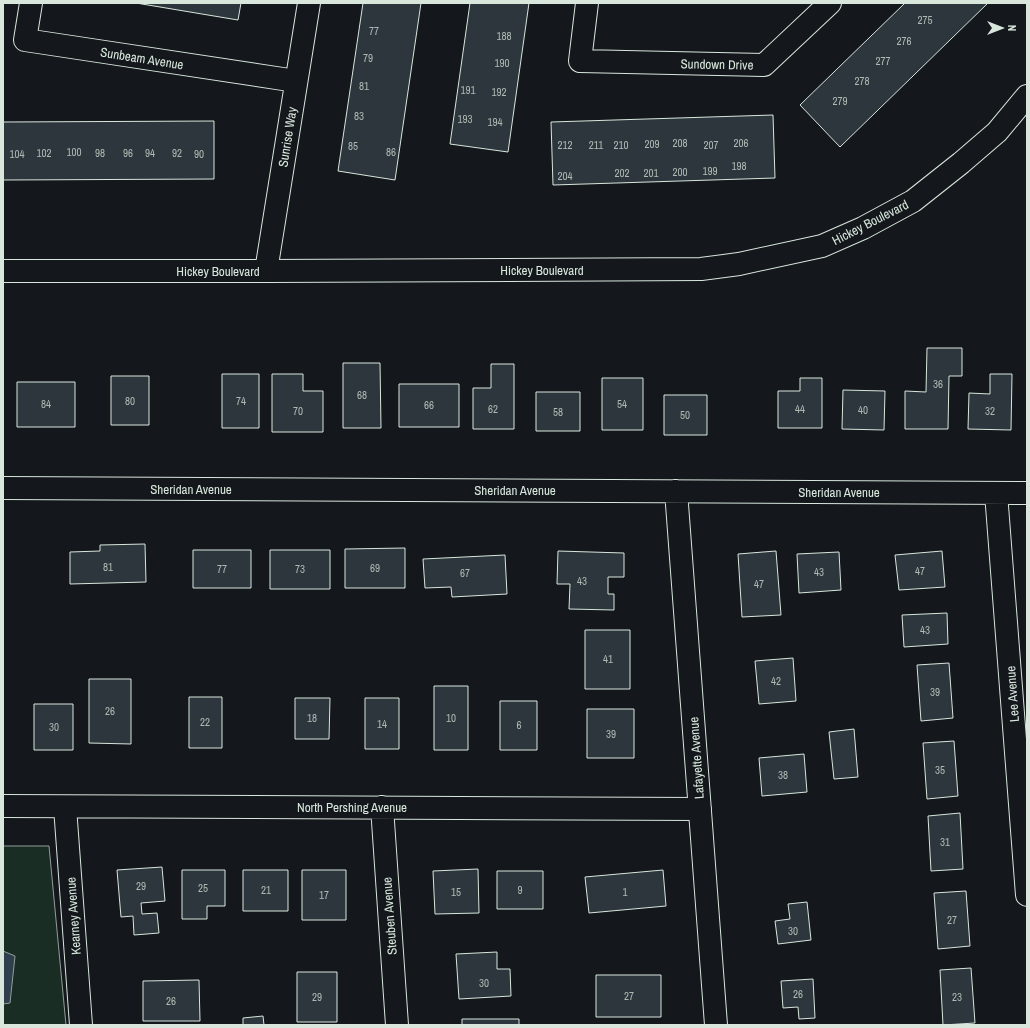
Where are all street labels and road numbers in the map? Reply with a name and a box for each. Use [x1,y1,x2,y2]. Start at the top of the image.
street label: Sunbeam Avenue [99,44,185,73]
street label: Sundown Drive [680,55,754,74]
street label: Sunrise Way [274,105,301,168]
street label: Hickey Boulevard [829,196,911,249]
street label: Hickey Boulevard [500,262,584,279]
street label: Hickey Boulevard [176,263,260,280]
street label: Sheridan Avenue [150,481,232,498]
street label: Sheridan Avenue [474,482,556,499]
street label: Sheridan Avenue [798,484,880,501]
street label: Lee Avenue [1002,665,1023,723]
street label: Lafayette Avenue [685,716,708,800]
street label: North Pershing Avenue [297,799,407,816]
street label: Kearney Avenue [62,876,85,955]
street label: Steuben Avenue [378,876,401,956]

